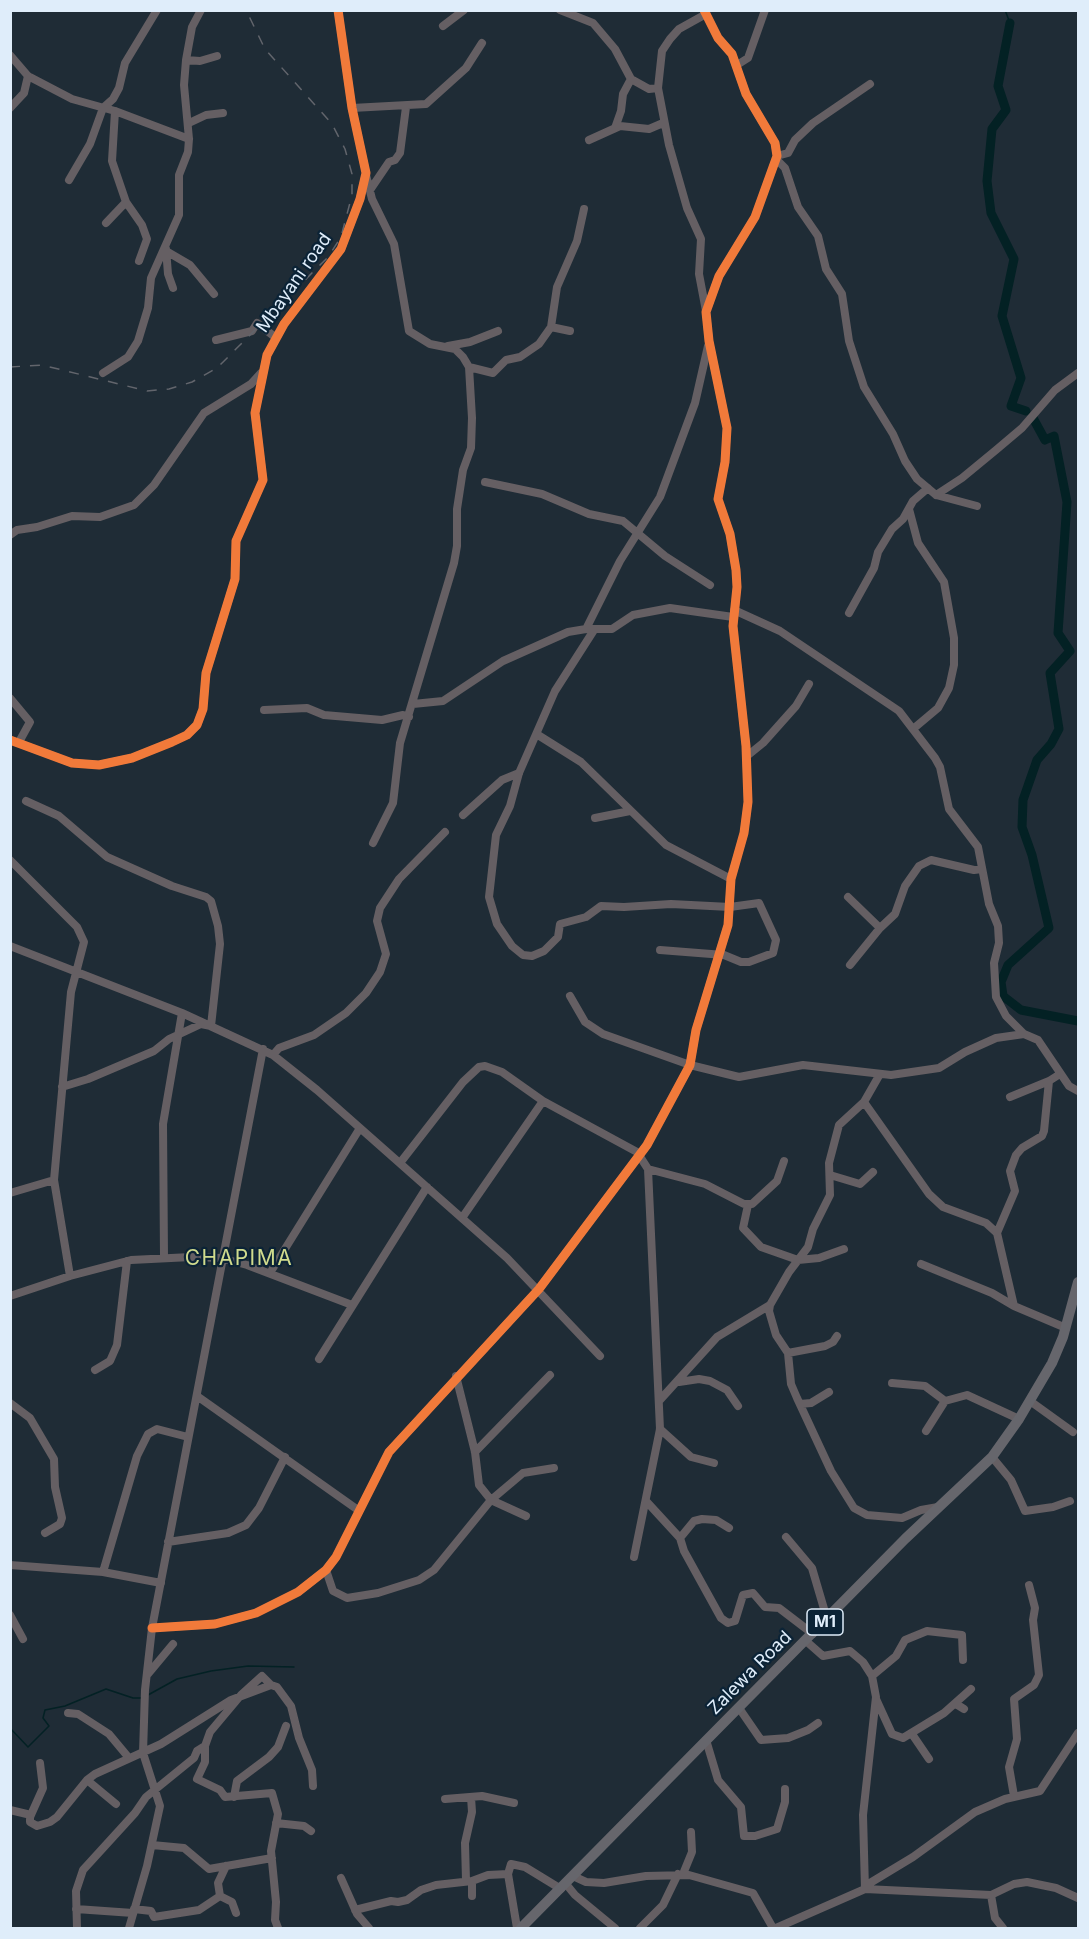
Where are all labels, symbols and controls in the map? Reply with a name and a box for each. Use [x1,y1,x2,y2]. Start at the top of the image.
street label: Mbayani road [252,229,336,337]
district label: CHAPIMA [185,1246,293,1272]
road number: M1 [807,1609,843,1635]
street label: Zalewa Road [704,1627,796,1719]

